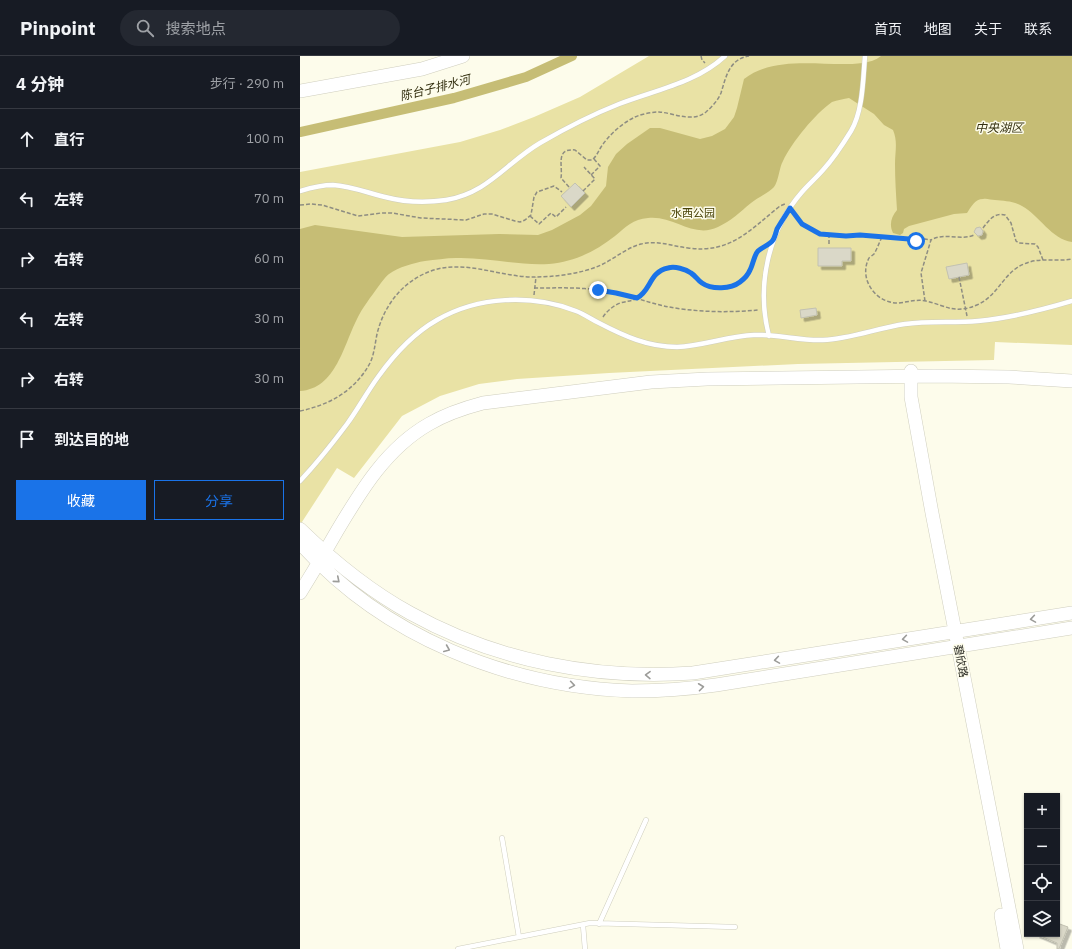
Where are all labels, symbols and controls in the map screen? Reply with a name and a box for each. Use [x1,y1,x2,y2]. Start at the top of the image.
search box [120,10,400,46]
text: Pinpoint [20,16,96,40]
icon: search [134,17,156,39]
text: 搜索地点 [166,19,226,38]
text: 首页 [874,20,902,38]
text: 地图 [924,20,952,38]
text: 关于 [974,20,1002,38]
text: 联系 [1024,20,1052,38]
water label: 陈台子排水河 [398,71,474,104]
text: 4 分钟 [16,73,64,95]
text: 步行 · 290 m [210,75,284,92]
water label: 中央湖区 [975,120,1025,135]
icon: ahead [16,128,38,150]
text: 直行 [54,130,84,149]
text: 100 m [246,130,284,147]
icon: left [16,188,38,210]
text: 左转 [54,190,84,209]
text: 70 m [254,190,284,207]
park label: 水西公园 [671,206,715,220]
route start [907,232,925,250]
icon: right [16,248,38,270]
text: 右转 [54,250,84,269]
text: 60 m [254,250,284,267]
route end [589,281,607,299]
icon: left [16,308,38,330]
text: 左转 [54,310,84,329]
text: 30 m [254,310,284,327]
icon: right [16,368,38,390]
text: 右转 [54,370,84,389]
text: 30 m [254,370,284,387]
icon: arrive [16,428,38,450]
text: 到达目的地 [54,430,129,449]
button: 收藏 [16,480,146,520]
button: 分享 [154,480,284,520]
one-way arrow [333,576,340,583]
one-way arrow [1030,614,1037,623]
one-way arrow [902,634,908,643]
street label: 碧欣路 [951,643,971,679]
one-way arrow [444,644,451,652]
one-way arrow [774,655,780,664]
one-way arrow [645,671,651,679]
one-way arrow [569,680,575,688]
one-way arrow [698,683,704,692]
map controls [1024,793,1060,937]
button: + [1024,793,1060,829]
button: − [1024,829,1060,865]
button: locate [1024,865,1060,901]
button: layers [1024,901,1060,937]

